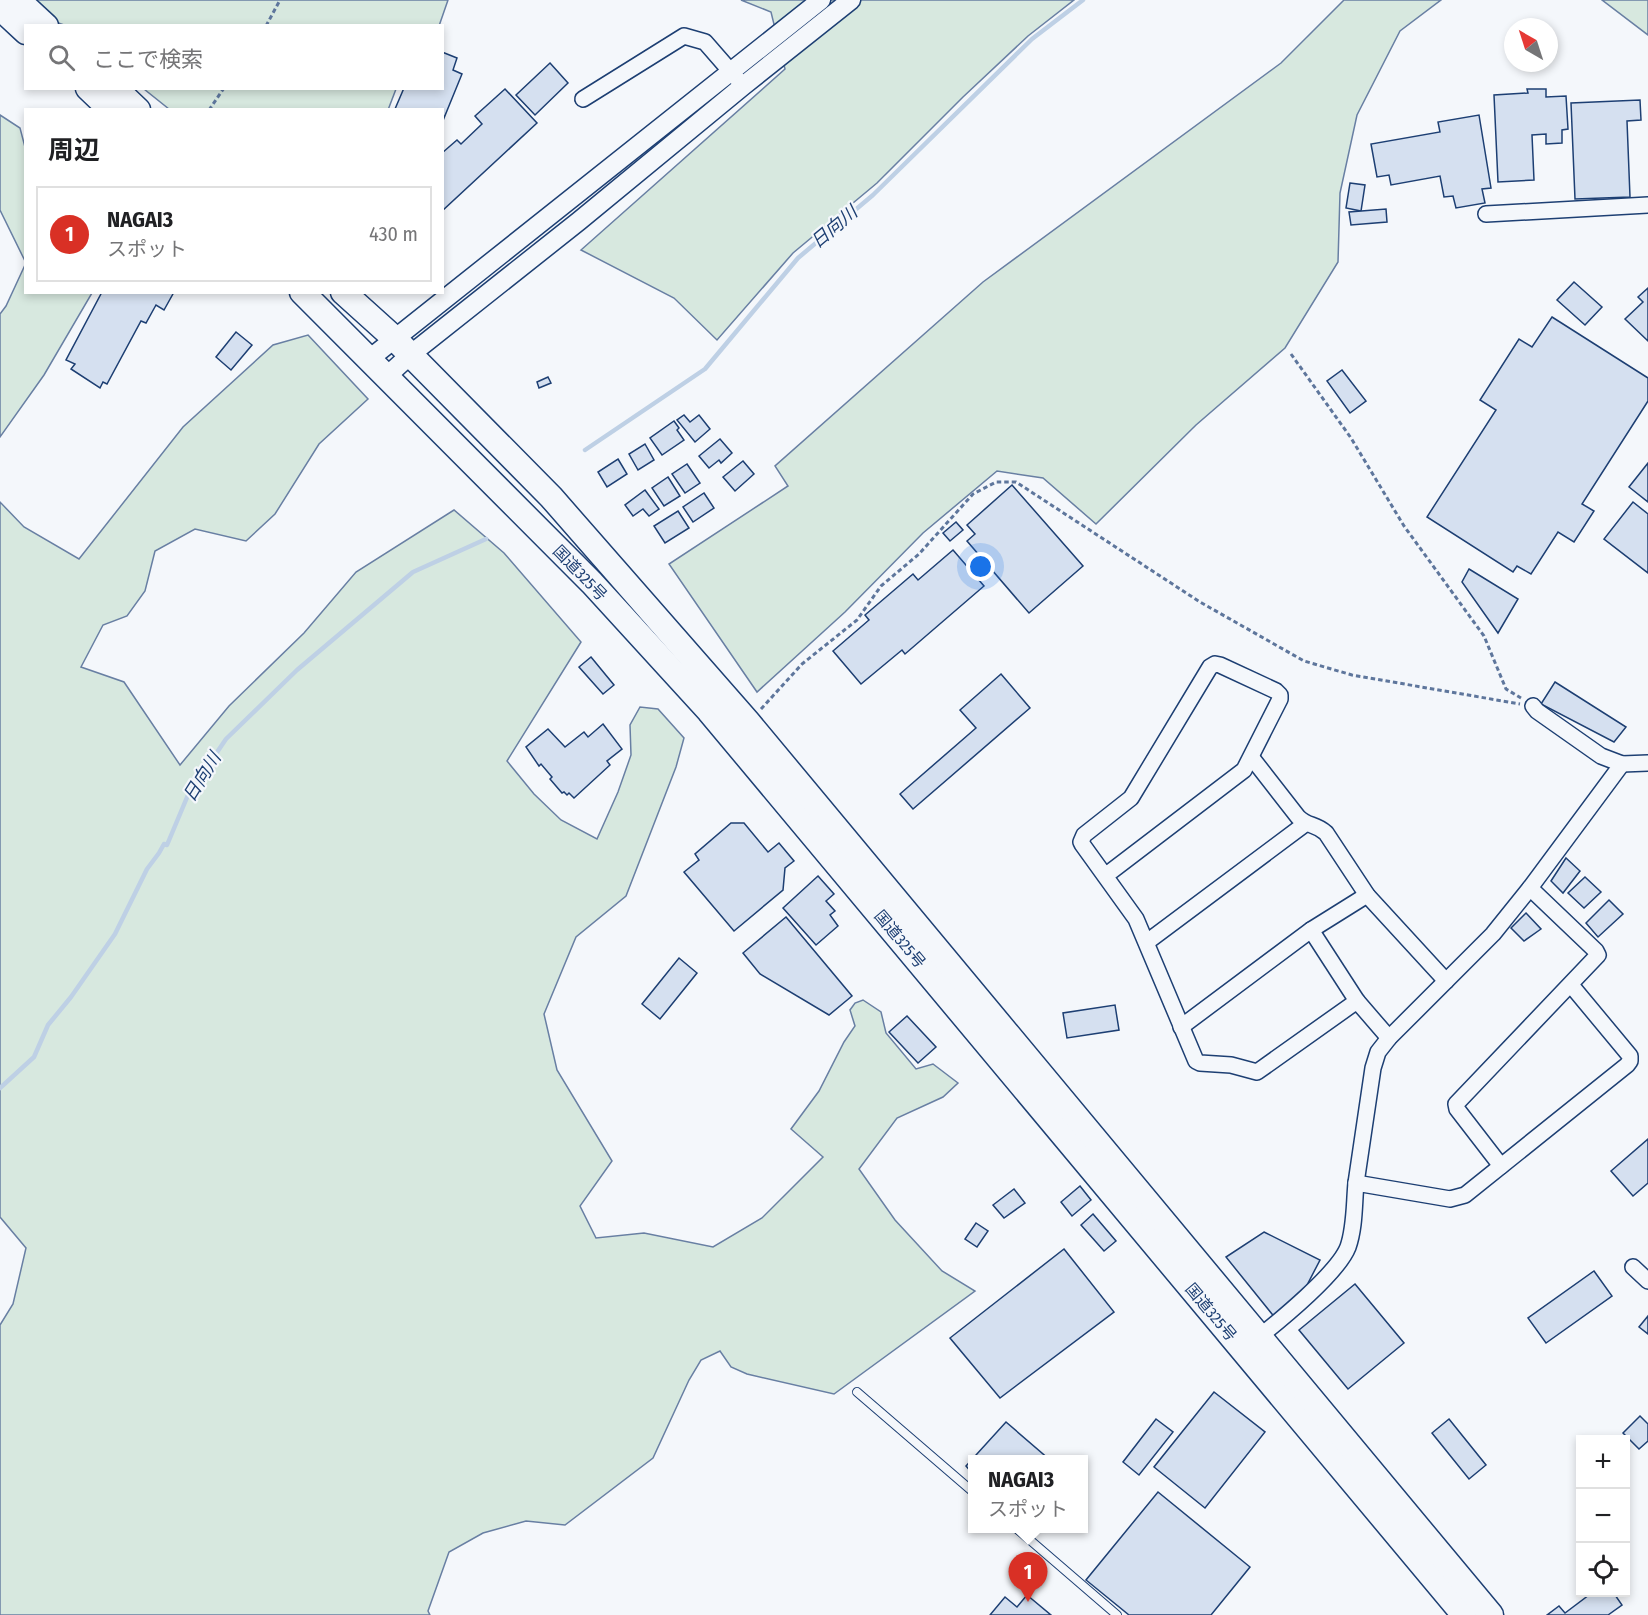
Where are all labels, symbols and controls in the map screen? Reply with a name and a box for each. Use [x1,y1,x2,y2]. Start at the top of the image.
north arrow [1504,18,1558,72]
search box [24,24,444,90]
icon: search [45,41,78,74]
text: ここで検索 [93,46,203,73]
text: 周辺 [48,135,100,166]
water label: 日向川 [806,200,863,253]
text: NAGAI3 [107,206,173,233]
text: 1 [65,222,74,246]
text: 430 m [369,222,418,246]
text: スポット [107,237,187,261]
street label: 国道325号 [549,541,611,605]
your location [966,552,995,581]
water label: 日向川 [178,747,227,806]
street label: 国道325号 [870,906,930,972]
street label: 国道325号 [1181,1279,1241,1345]
map controls [1576,1435,1630,1597]
button: + [1576,1435,1630,1489]
popup [968,1455,1088,1533]
text: NAGAI3 [988,1466,1054,1493]
button: − [1576,1489,1630,1543]
text: スポット [988,1497,1068,1521]
button: locate [1576,1543,1630,1597]
pin: 1 [1008,1552,1048,1602]

